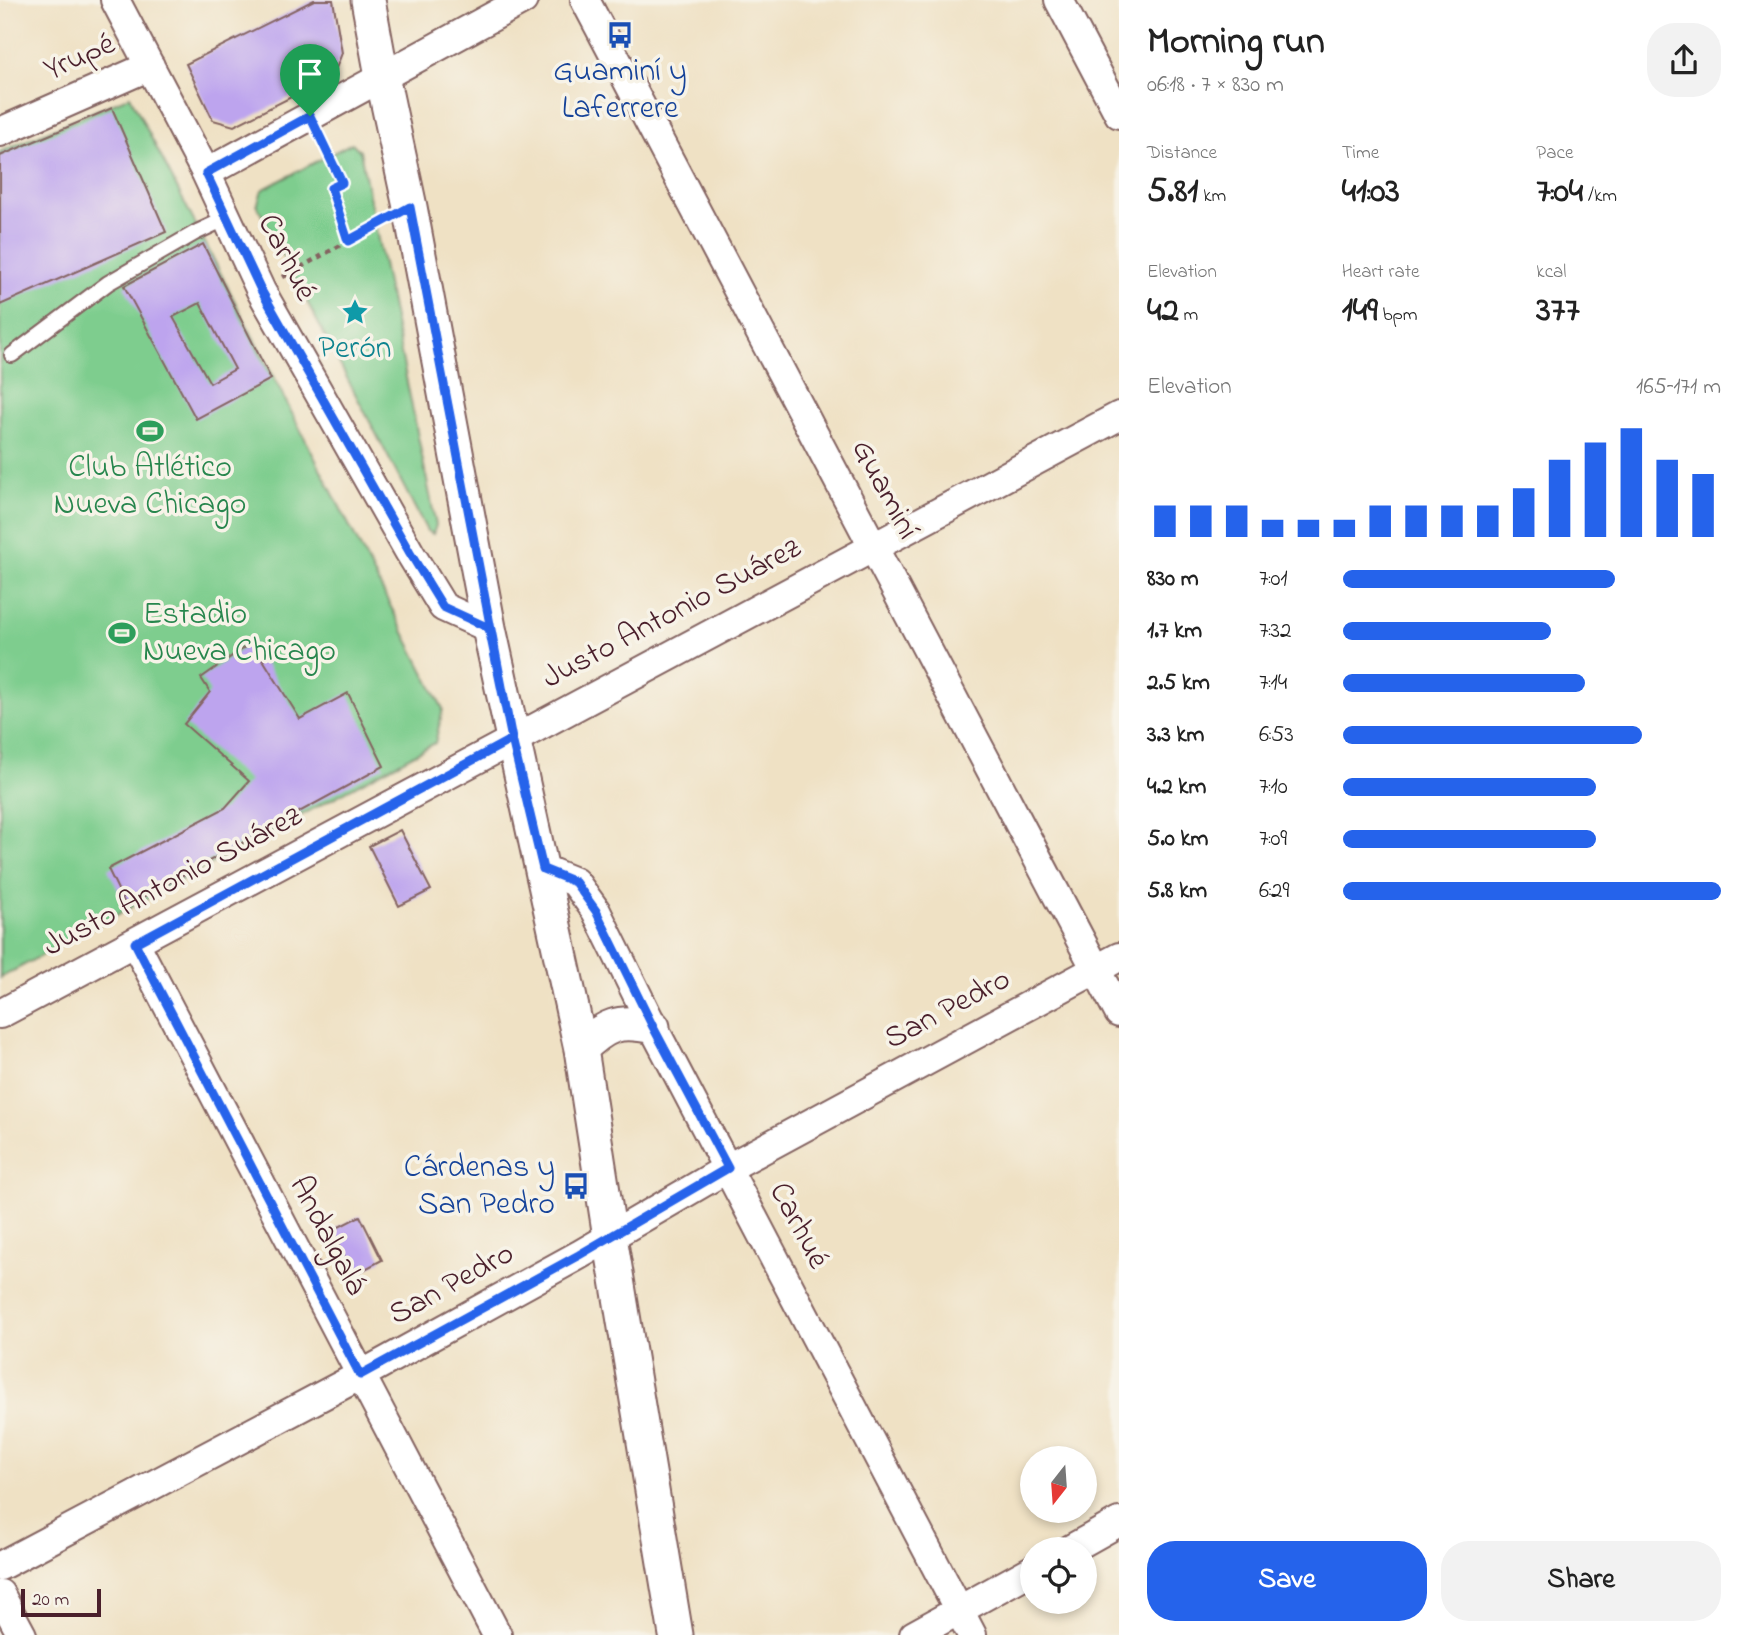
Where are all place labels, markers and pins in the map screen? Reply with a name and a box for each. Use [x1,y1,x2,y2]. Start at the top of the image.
bus stop icon: Guaminí y Laferrere [605,20,635,50]
pin [280,44,340,116]
place label: Guaminí y Laferrere [553,49,687,133]
place icon: Perón [340,297,370,327]
place label: Perón [318,326,392,373]
sports icon: Club Atlético Nueva Chicago [135,416,165,446]
place label: Club Atlético Nueva Chicago [54,445,246,529]
place label: Estadio Nueva Chicago [143,592,336,676]
sports icon: Estadio Nueva Chicago [107,618,137,648]
place label: Cárdenas y San Pedro [404,1145,555,1229]
bus stop icon: Cárdenas y San Pedro [561,1171,591,1201]

